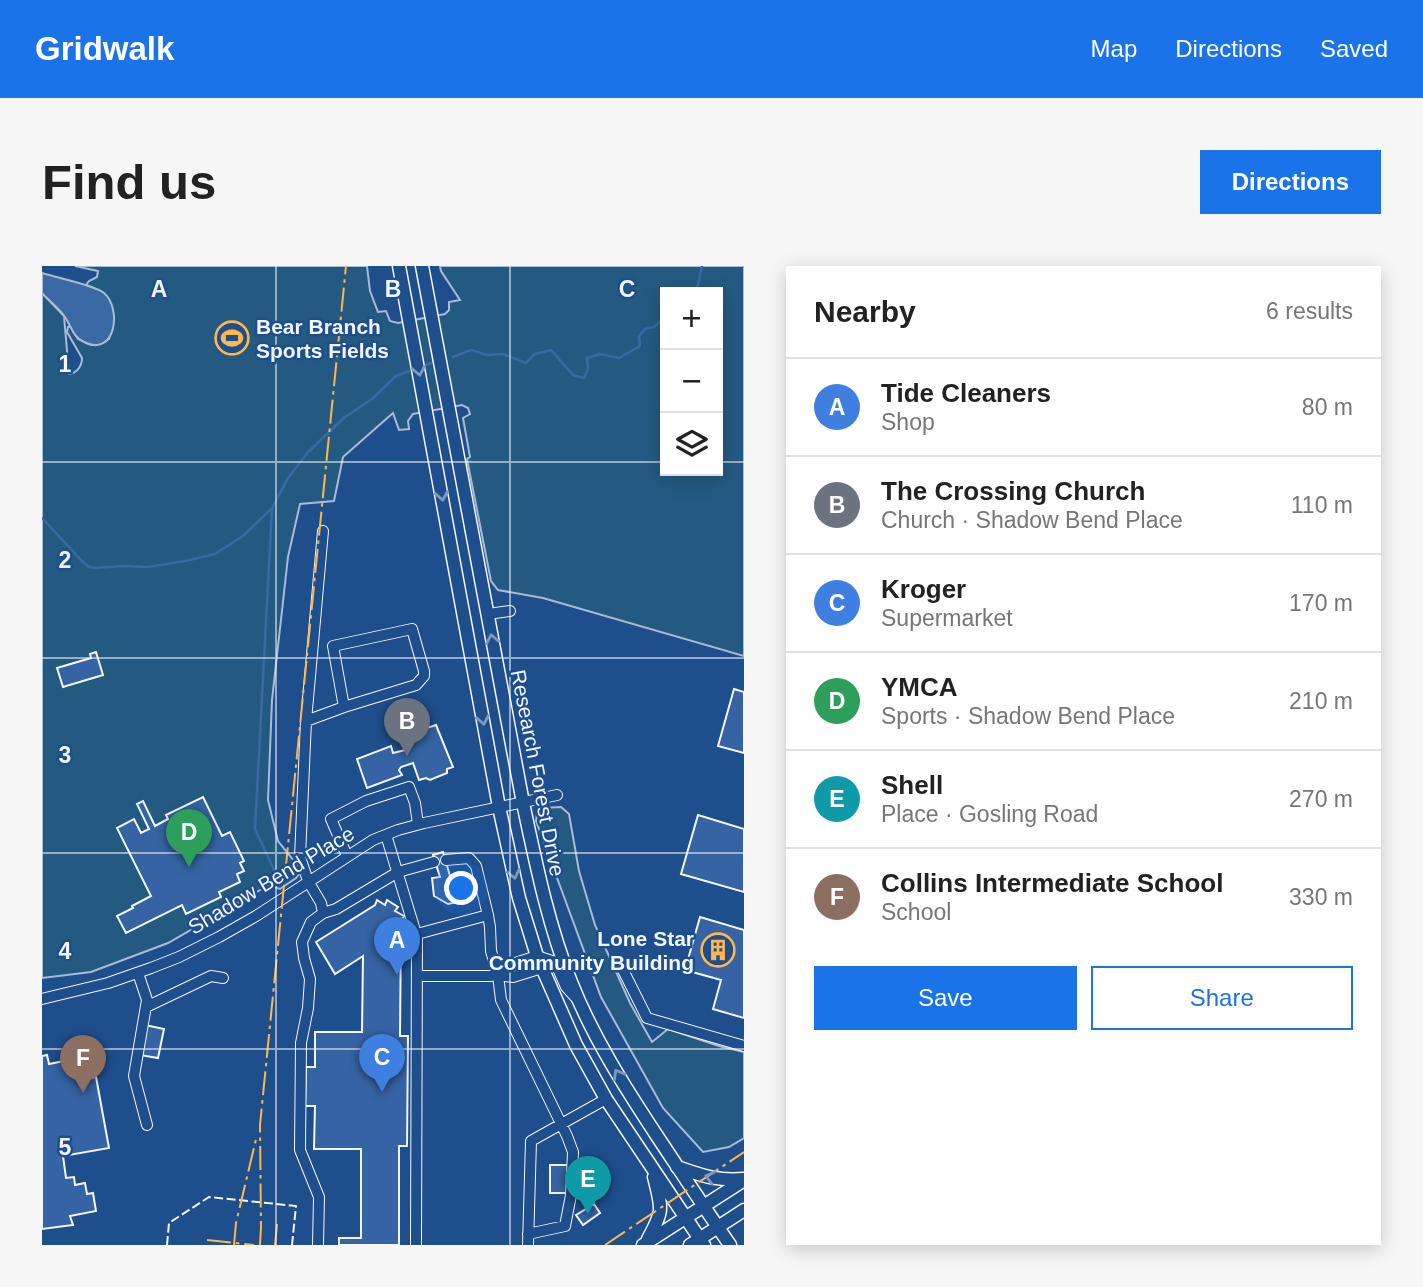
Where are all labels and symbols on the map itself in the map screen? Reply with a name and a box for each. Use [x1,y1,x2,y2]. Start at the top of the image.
text: A [151,276,167,302]
text: B [385,276,401,302]
text: C [619,276,635,302]
place label: Bear Branch Sports Fields [256,315,389,362]
sports icon: Bear Branch Sports Fields [213,319,251,357]
text: 1 [59,351,72,377]
one-way arrow [410,365,425,377]
one-way arrow [434,490,449,502]
text: 2 [59,547,71,573]
one-way arrow [486,633,501,645]
street label: Research Forest Drive [507,668,569,878]
pin: B [384,698,430,756]
one-way arrow [475,714,490,726]
text: 3 [59,742,71,768]
pin: D [166,809,212,867]
street label: Shadow Bend Place [184,821,358,939]
one-way arrow [506,868,520,880]
your location [444,871,478,905]
pin: A [374,917,420,975]
place label: Lone Star Community Building [489,927,694,974]
building icon: Lone Star Community Building [699,931,737,969]
text: 4 [59,938,72,964]
pin: C [359,1034,405,1092]
pin: F [60,1035,106,1093]
one-way arrow [613,1068,626,1081]
text: 5 [59,1134,72,1160]
pin: E [565,1156,611,1214]
one-way arrow [704,1171,716,1185]

